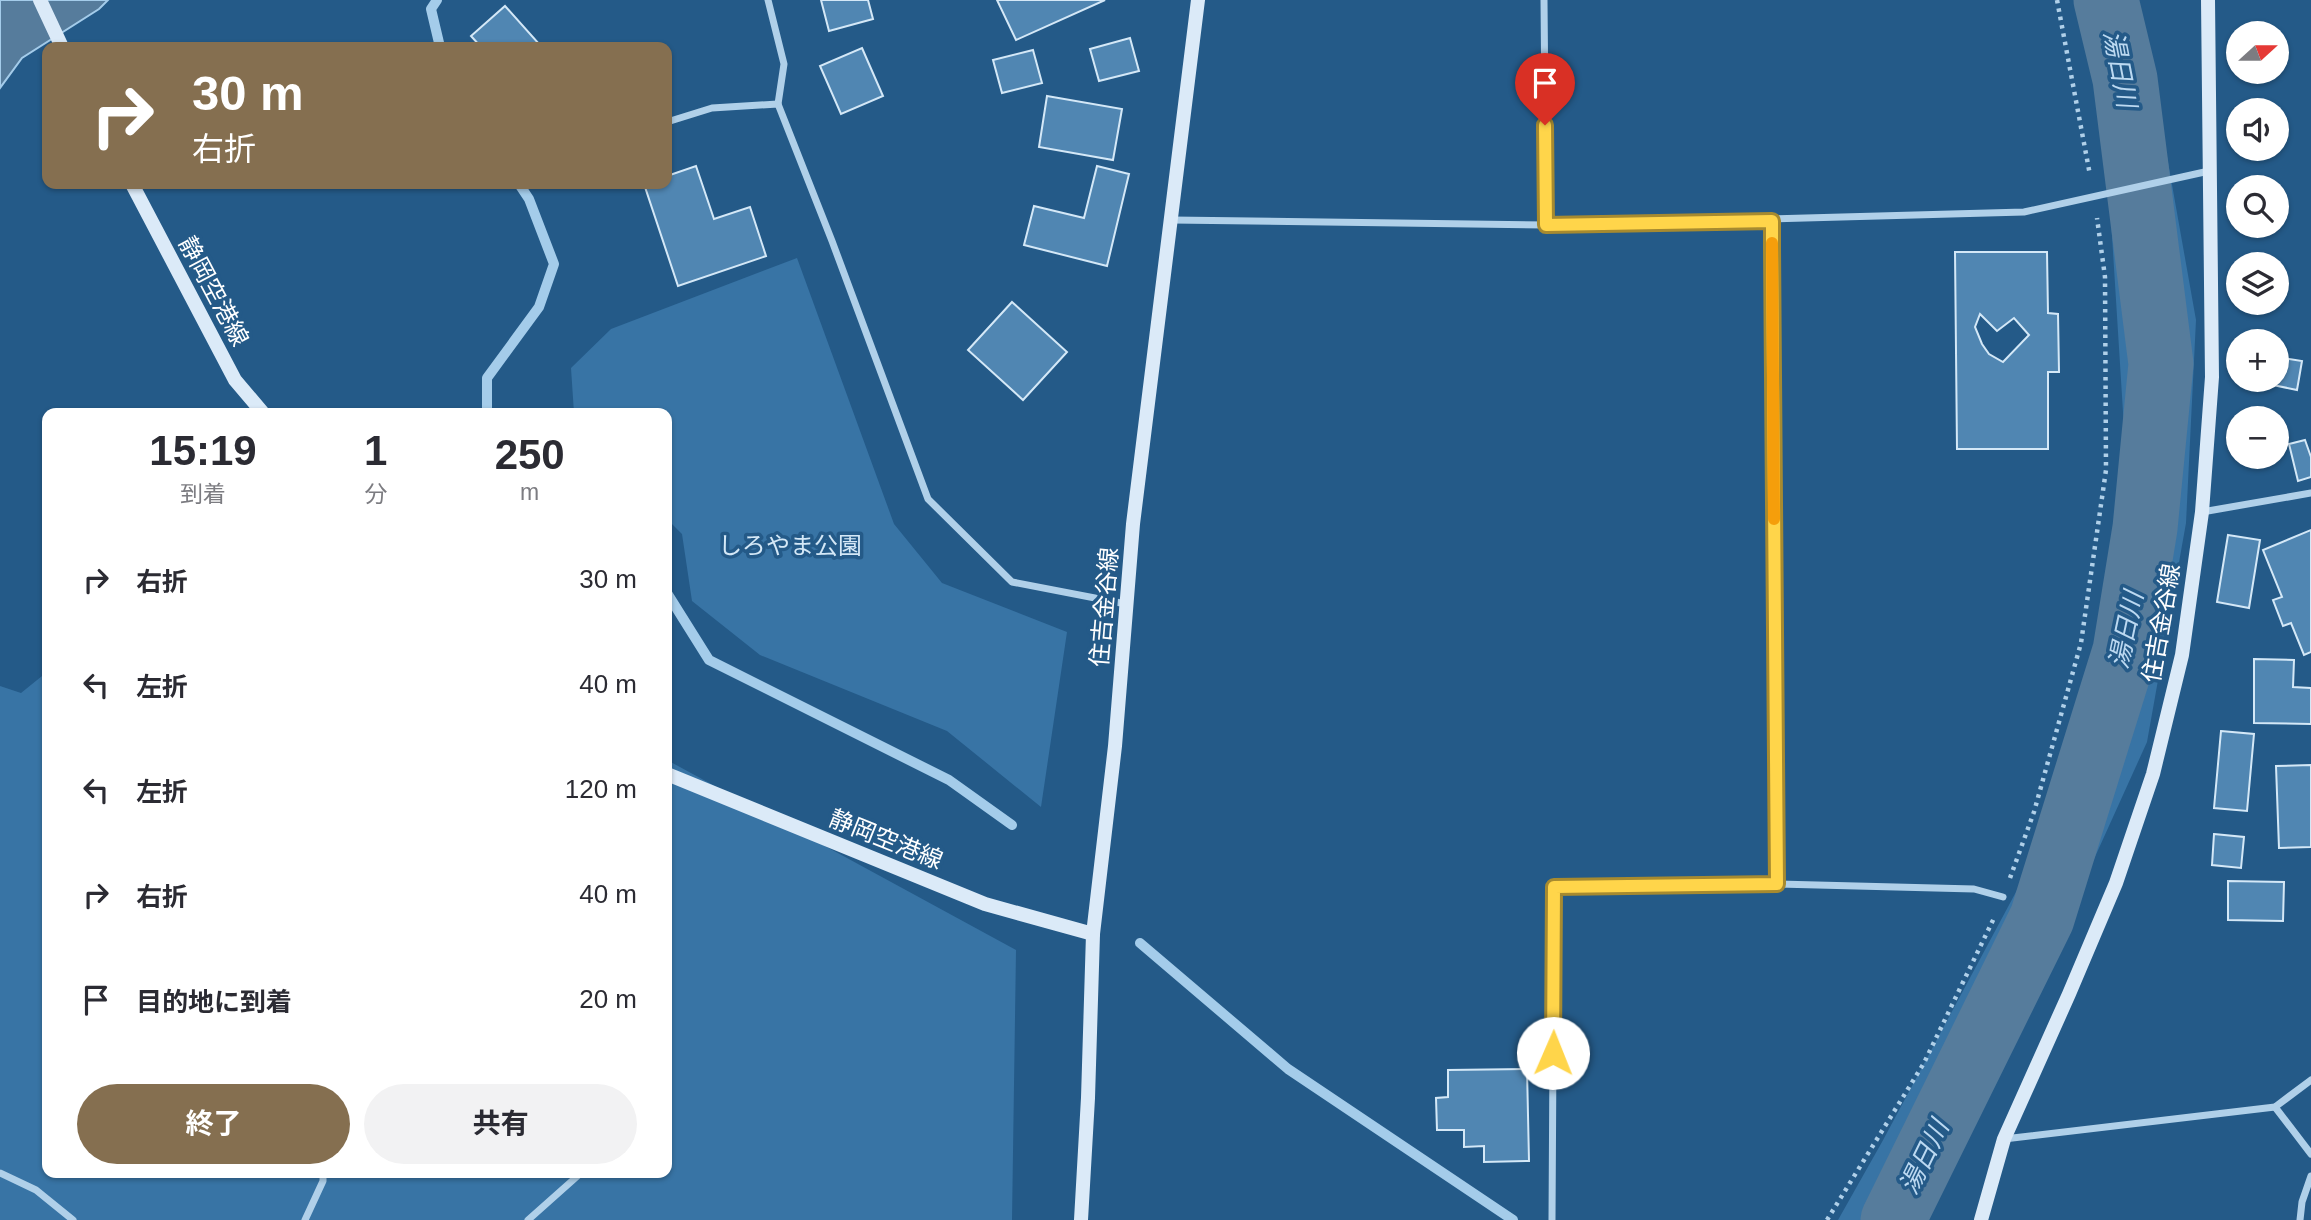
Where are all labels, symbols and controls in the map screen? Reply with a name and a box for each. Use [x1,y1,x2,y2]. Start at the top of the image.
north arrow [2226,21,2289,84]
map controls [2226,21,2289,469]
water label: 湯日川 [2098,28,2143,113]
pin [1515,53,1575,125]
icon: arrive [1526,64,1564,102]
text: 30 m [192,66,304,120]
icon: right [77,70,168,161]
button: sound [2226,98,2289,161]
text: 右折 [192,131,256,167]
button: search [2226,175,2289,238]
street label: 静岡空港線 [174,232,254,350]
button: layers [2226,252,2289,315]
button: + [2226,329,2289,392]
button: − [2226,406,2289,469]
text: 15:19 [149,427,257,474]
text: 1 [364,427,387,474]
text: 250 [495,431,565,478]
text: m [520,479,539,505]
text: 到着 [180,481,226,507]
text: 分 [364,481,387,507]
park label: しろやま公園 [718,532,862,559]
street label: 住吉金谷線 [1085,546,1123,668]
icon: right [77,561,115,599]
street label: 住吉金谷線 [2137,562,2185,684]
text: 30 m [579,564,637,594]
text: 右折 [136,567,188,597]
water label: 湯日川 [2103,586,2149,671]
icon: left [77,666,115,704]
text: 40 m [579,669,637,699]
text: 左折 [136,672,188,702]
icon: left [77,771,115,809]
text: 120 m [565,774,637,804]
text: 左折 [136,777,188,807]
street label: 静岡空港線 [825,804,947,874]
icon: right [77,876,115,914]
text: 40 m [579,879,637,909]
text: 右折 [136,882,188,912]
icon: arrive [77,981,115,1019]
text: 20 m [579,984,637,1014]
text: 目的地に到着 [136,987,292,1017]
position arrow [1516,1016,1590,1090]
button: 終了 [77,1084,350,1164]
button: 共有 [364,1084,637,1164]
water label: 湯日川 [1893,1113,1956,1199]

